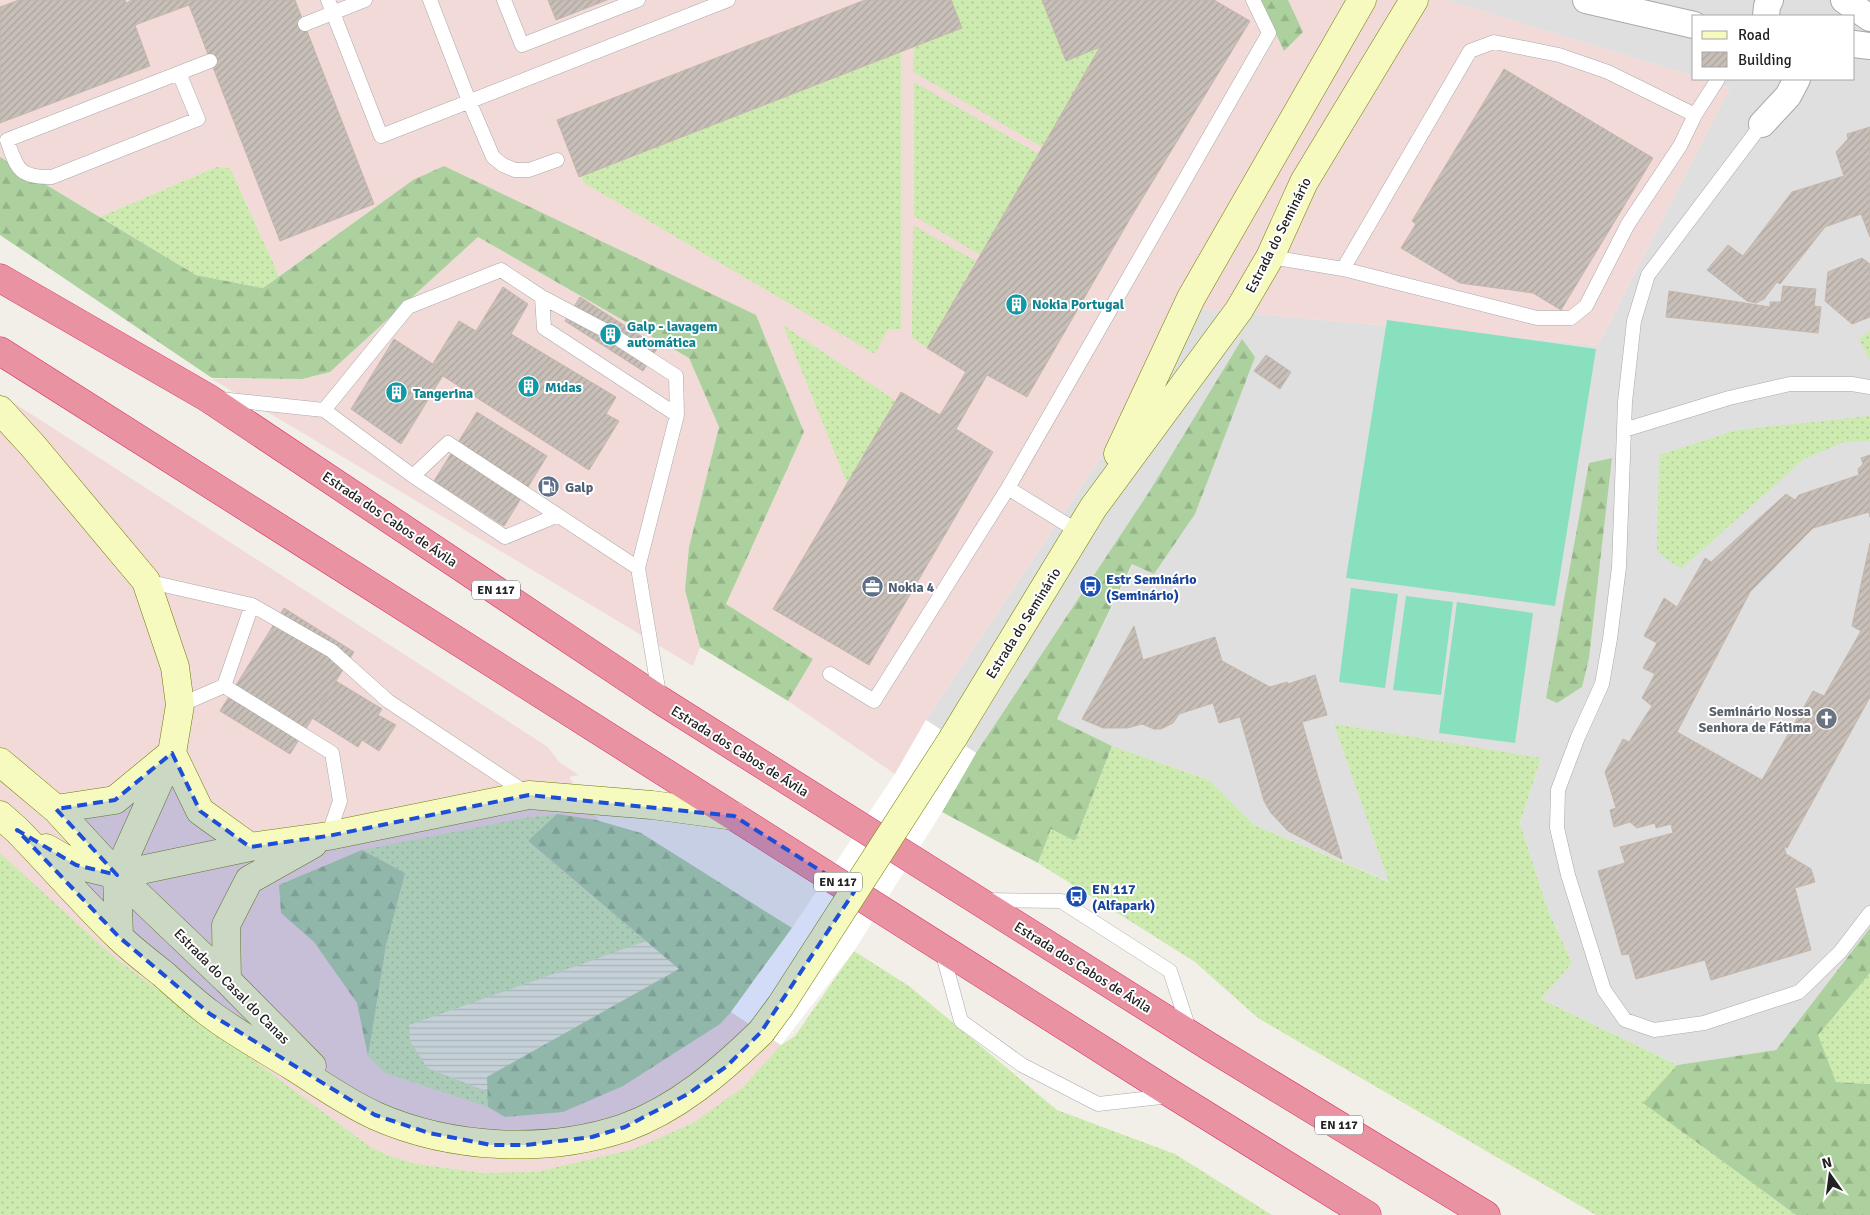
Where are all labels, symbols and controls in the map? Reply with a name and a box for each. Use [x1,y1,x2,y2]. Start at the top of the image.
legend [1692,15,1855,80]
text: Road [1738,26,1770,44]
text: Building [1738,51,1792,69]
street label: Estrada do Seminário [1242,175,1315,296]
building icon: Nokia Portugal [1004,292,1028,316]
place label: Nokia Portugal [1032,296,1125,313]
place label: Galp - lavagem automática [627,318,718,351]
building icon: Galp - lavagem automática [599,322,623,346]
building icon: Midas [517,375,541,399]
place label: Midas [545,379,582,396]
building icon: Tangerina [385,381,409,405]
place label: Tangerina [413,385,473,402]
street label: Estrada dos Cabos de Ávila [319,468,460,571]
fuel station icon: Galp [537,475,561,499]
place label: Galp [565,479,594,496]
street label: Estrada do Seminário [982,565,1064,682]
place label: Estr Seminário (Seminário) [1106,571,1197,604]
office icon: Nokia 4 [860,575,884,599]
bus stop icon: Estr Seminário (Seminário) [1078,575,1102,599]
place label: Nokia 4 [888,579,935,596]
road number: EN 117 [472,580,520,600]
street label: Estrada dos Cabos de Ávila [668,702,812,801]
place label: Seminário Nossa Senhora de Fátima [1698,703,1811,736]
church icon: Seminário Nossa Senhora de Fátima [1815,707,1839,731]
road number: EN 117 [814,872,862,892]
place label: EN 117 (Alfapark) [1092,881,1155,914]
bus stop icon: EN 117 (Alfapark) [1064,885,1088,909]
street label: Estrada dos Cabos de Ávila [1011,918,1155,1017]
street label: Estrada do Casal do Canas [170,925,293,1048]
road number: EN 117 [1315,1116,1363,1134]
north arrow [1805,1150,1855,1200]
text: N [1820,1153,1834,1172]

